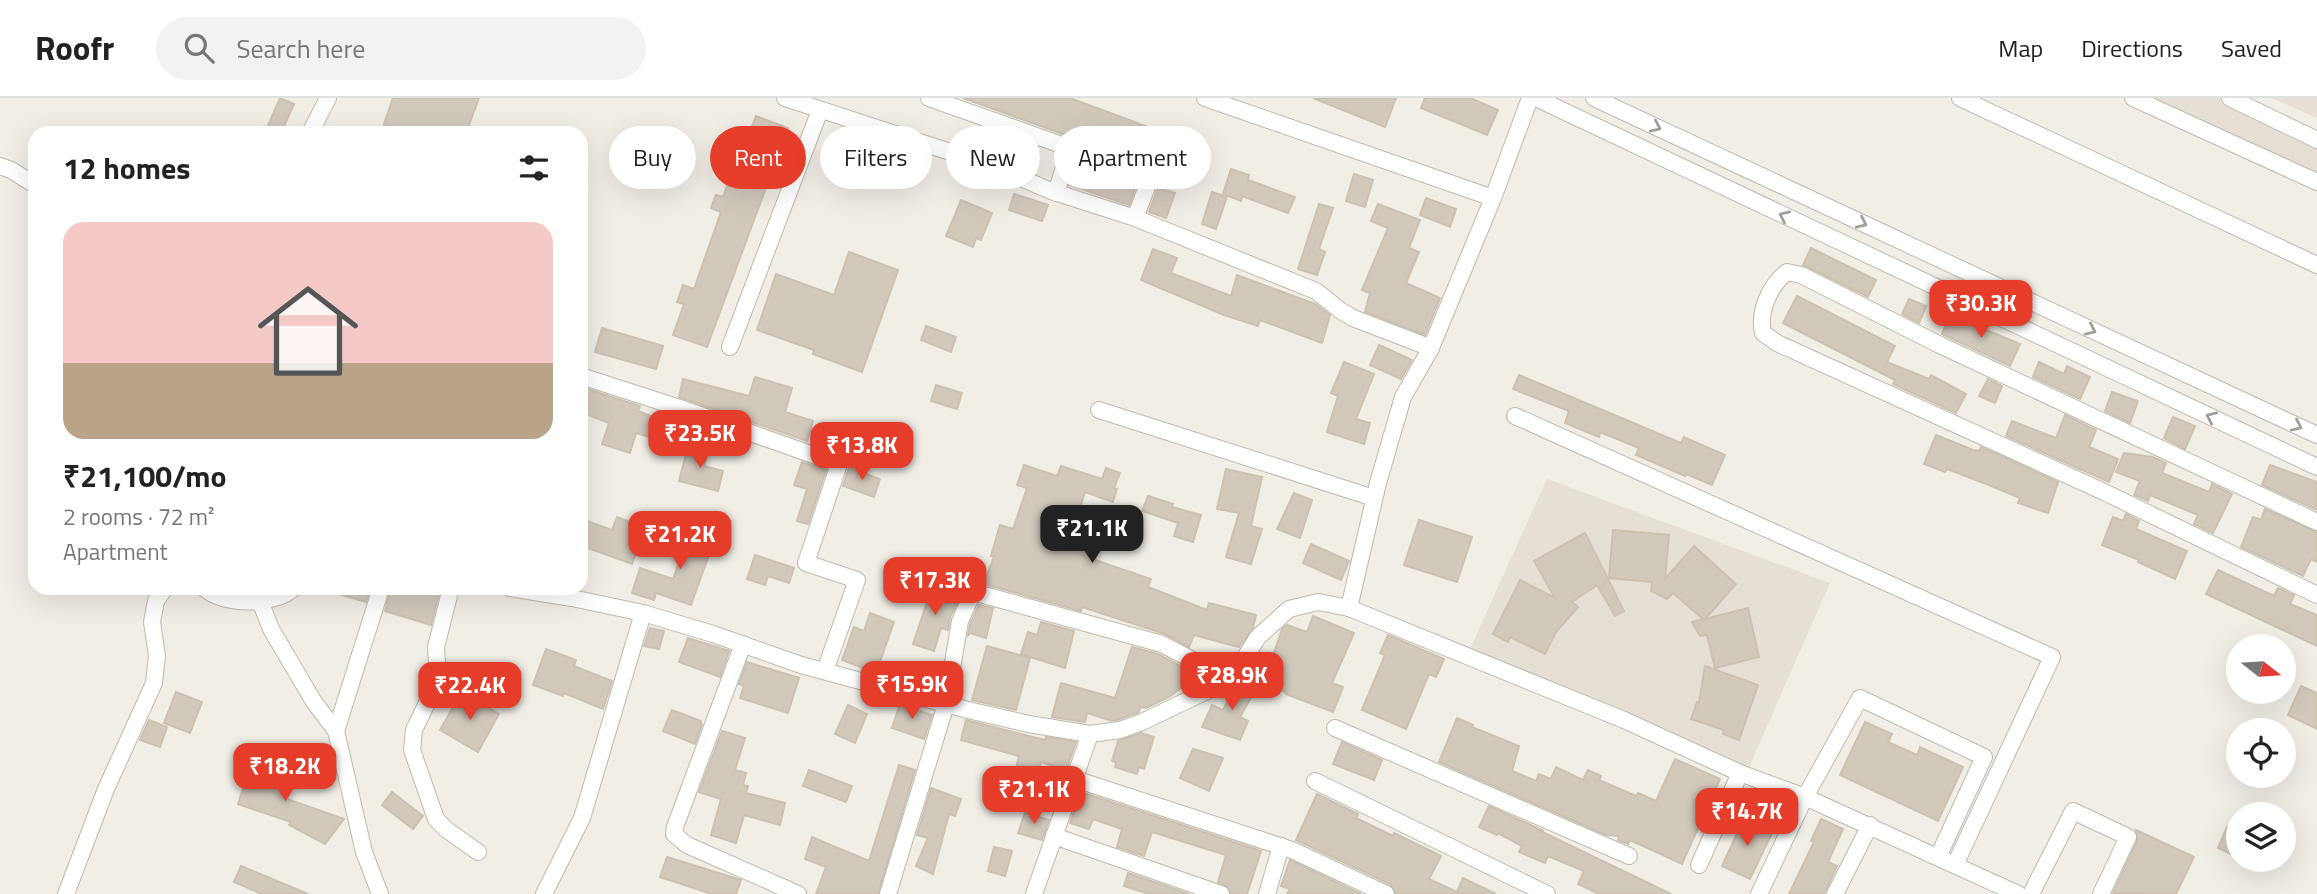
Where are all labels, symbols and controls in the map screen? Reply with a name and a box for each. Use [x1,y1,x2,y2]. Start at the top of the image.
search box [156,17,646,80]
text: Roofr [35,23,114,73]
icon: search [180,29,218,67]
text: Search here [236,29,365,68]
text: Map [1998,30,2043,66]
text: Directions [2081,30,2183,66]
text: Saved [2221,30,2282,66]
one-way arrow [1649,119,1661,133]
chip: Buy [609,126,696,189]
chip: Rent [710,126,806,189]
chip: Filters [820,126,932,189]
chip: New [946,126,1040,189]
chip: Apartment [1054,126,1211,189]
text: 12 homes [63,145,190,191]
icon: filters [515,149,553,187]
one-way arrow [1778,210,1791,224]
one-way arrow [1855,215,1867,229]
icon: home [245,268,371,394]
pin: ₹30.3K [1924,280,2038,340]
text: ₹30.3K [1945,285,2017,320]
one-way arrow [2083,322,2096,336]
pin: ₹23.5K [643,410,757,470]
one-way arrow [2206,412,2218,426]
text: ₹23.5K [664,415,736,450]
one-way arrow [2290,418,2302,432]
pin: ₹13.8K [805,422,919,482]
text: ₹13.8K [826,427,898,462]
text: ₹21,100/mo [63,453,227,499]
text: 2 rooms · 72 m² [63,499,214,534]
pin: ₹21.1K [1035,505,1149,565]
text: ₹21.1K [1056,510,1128,545]
pin: ₹21.2K [623,512,737,571]
text: ₹21.2K [644,516,716,551]
text: Apartment [63,534,168,569]
pin: ₹17.3K [878,558,992,617]
text: ₹17.3K [899,562,971,597]
north arrow [2226,634,2296,704]
map controls [2226,634,2296,872]
pin: ₹28.9K [1175,652,1289,712]
text: ₹28.9K [1196,657,1268,692]
pin: ₹22.4K [413,662,527,722]
pin: ₹15.9K [855,662,969,721]
text: ₹15.9K [876,666,948,701]
text: ₹22.4K [434,667,506,702]
button: locate [2226,718,2296,788]
pin: ₹18.2K [228,744,342,803]
text: ₹18.2K [249,748,321,783]
pin: ₹21.1K [977,766,1091,826]
text: ₹21.1K [998,771,1070,806]
pin: ₹14.7K [1690,788,1804,848]
text: ₹14.7K [1711,793,1783,828]
button: layers [2226,802,2296,872]

